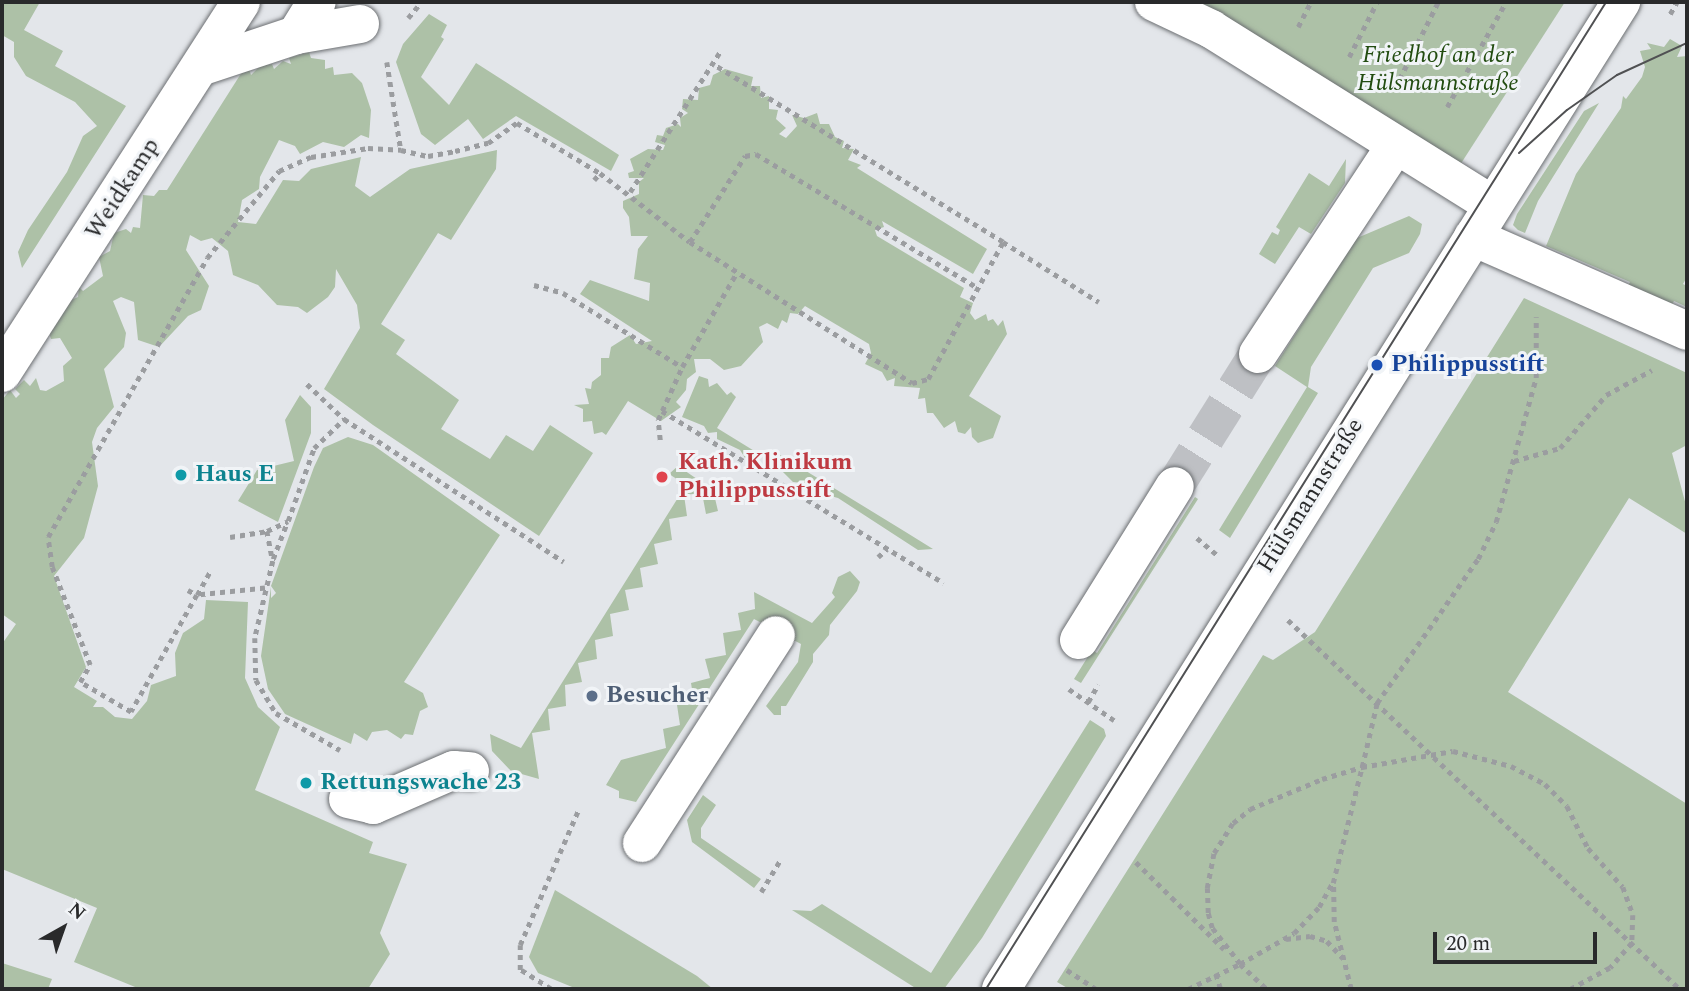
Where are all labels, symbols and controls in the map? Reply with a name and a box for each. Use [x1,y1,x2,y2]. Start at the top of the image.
park label: Friedhof an der Hülsmannstraße [1357,42,1519,98]
street label: Weidkamp [80,133,166,245]
place label: Philippusstift [1391,351,1545,379]
marker: Philippusstift [1369,357,1385,373]
street label: Hülsmannstraße [1252,413,1370,579]
place label: Kath. Klinikum Philippusstift [678,449,852,505]
place label: Haus E [195,461,274,489]
marker: Haus E [173,467,189,483]
marker: Kath. Klinikum Philippusstift [652,467,672,487]
place label: Besucher [606,682,708,710]
marker: Besucher [584,688,600,704]
place label: Rettungswache 23 [320,769,521,797]
marker: Rettungswache 23 [298,775,314,791]
north arrow [28,893,98,963]
text: N [62,895,92,928]
scale bar [1437,918,1602,962]
text: 20 m [1446,928,1490,960]

